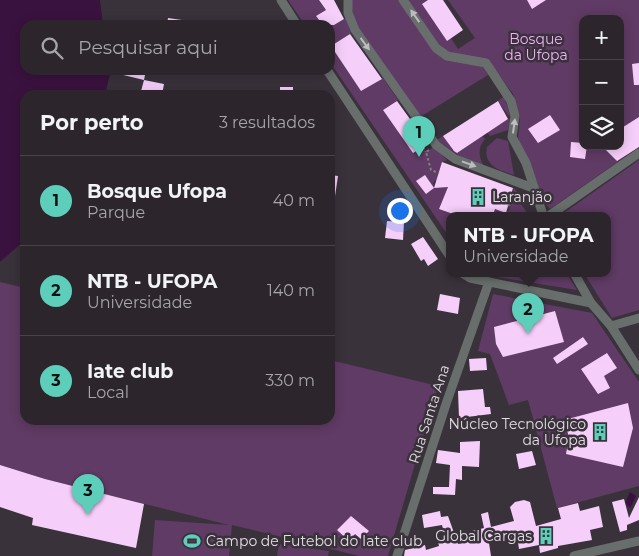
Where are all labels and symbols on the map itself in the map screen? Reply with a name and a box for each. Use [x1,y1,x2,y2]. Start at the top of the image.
one-way arrow [410,10,420,23]
park label: Bosque da Ufopa [504,30,568,64]
one-way arrow [360,37,370,51]
pin: 1 [403,116,435,157]
one-way arrow [510,118,518,134]
one-way arrow [462,161,477,168]
building icon: Laranjão [468,187,488,207]
place label: Laranjão [492,188,552,206]
your location [387,198,413,224]
pin: 2 [512,293,544,334]
street label: Rua Santa Ana [405,362,453,466]
place label: Núcleo Tecnológico da Ufopa [448,415,586,449]
building icon: Núcleo Tecnológico da Ufopa [590,422,610,442]
pin: 3 [72,474,104,515]
building icon: Global Cargas [536,526,556,546]
place label: Global Cargas [435,527,532,545]
sports icon: Campo de Futebol do Iate club [182,531,202,551]
place label: Campo de Futebol do Iate club [206,532,423,550]

